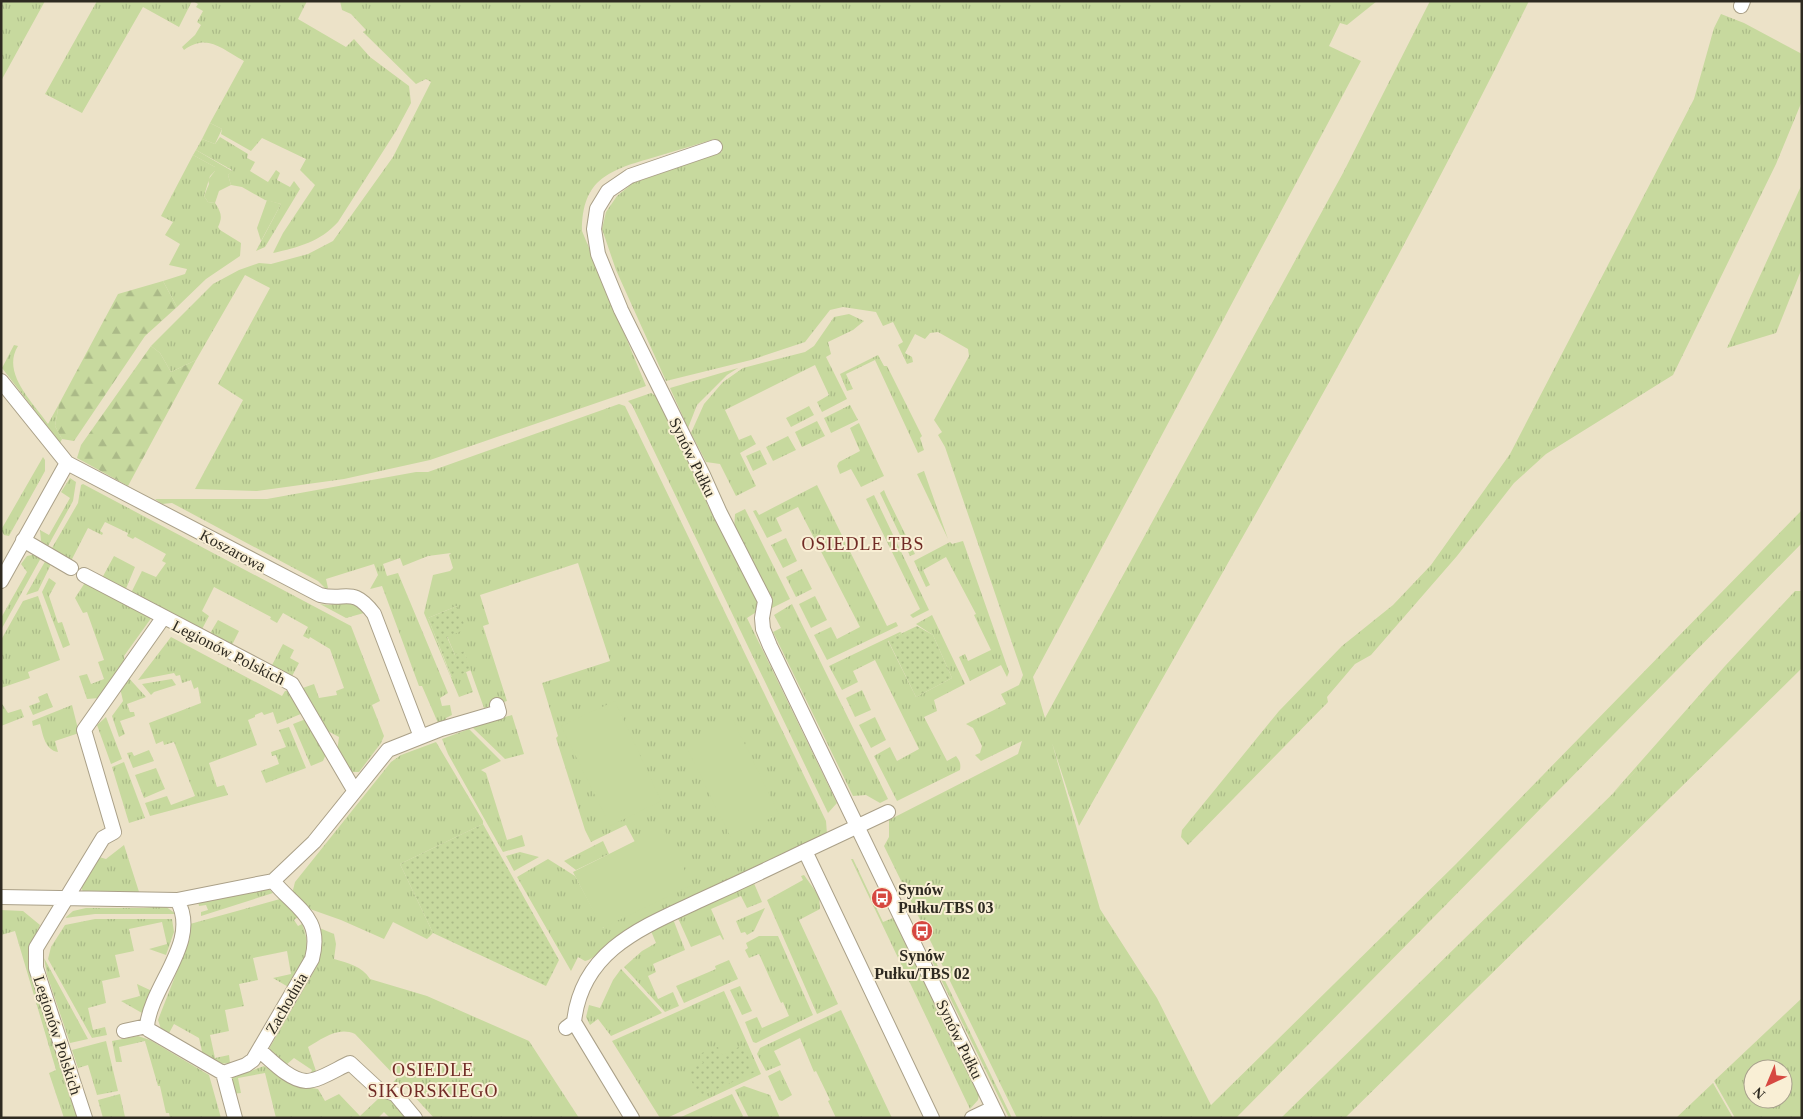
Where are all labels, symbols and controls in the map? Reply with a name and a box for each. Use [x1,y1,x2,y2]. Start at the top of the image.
street label: Synów Pułku [665,415,719,500]
street label: Koszarowa [197,526,269,575]
district label: OSIEDLE TBS [801,534,925,554]
street label: Legionów Polskich [169,617,288,689]
place label: Synów Pułku/TBS 03 [898,881,994,916]
bus stop icon: Synów Pułku/TBS 03 [870,886,894,910]
bus stop icon: Synów Pułku/TBS 02 [910,919,934,943]
place label: Synów Pułku/TBS 02 [874,947,970,982]
street label: Zachodnia [262,970,311,1037]
street label: Legionów Polskich [29,974,85,1097]
street label: Synów Pułku [932,997,986,1082]
north arrow [1743,1059,1793,1109]
district label: OSIEDLE SIKORSKIEGO [367,1060,499,1101]
text: N [1750,1084,1768,1102]

